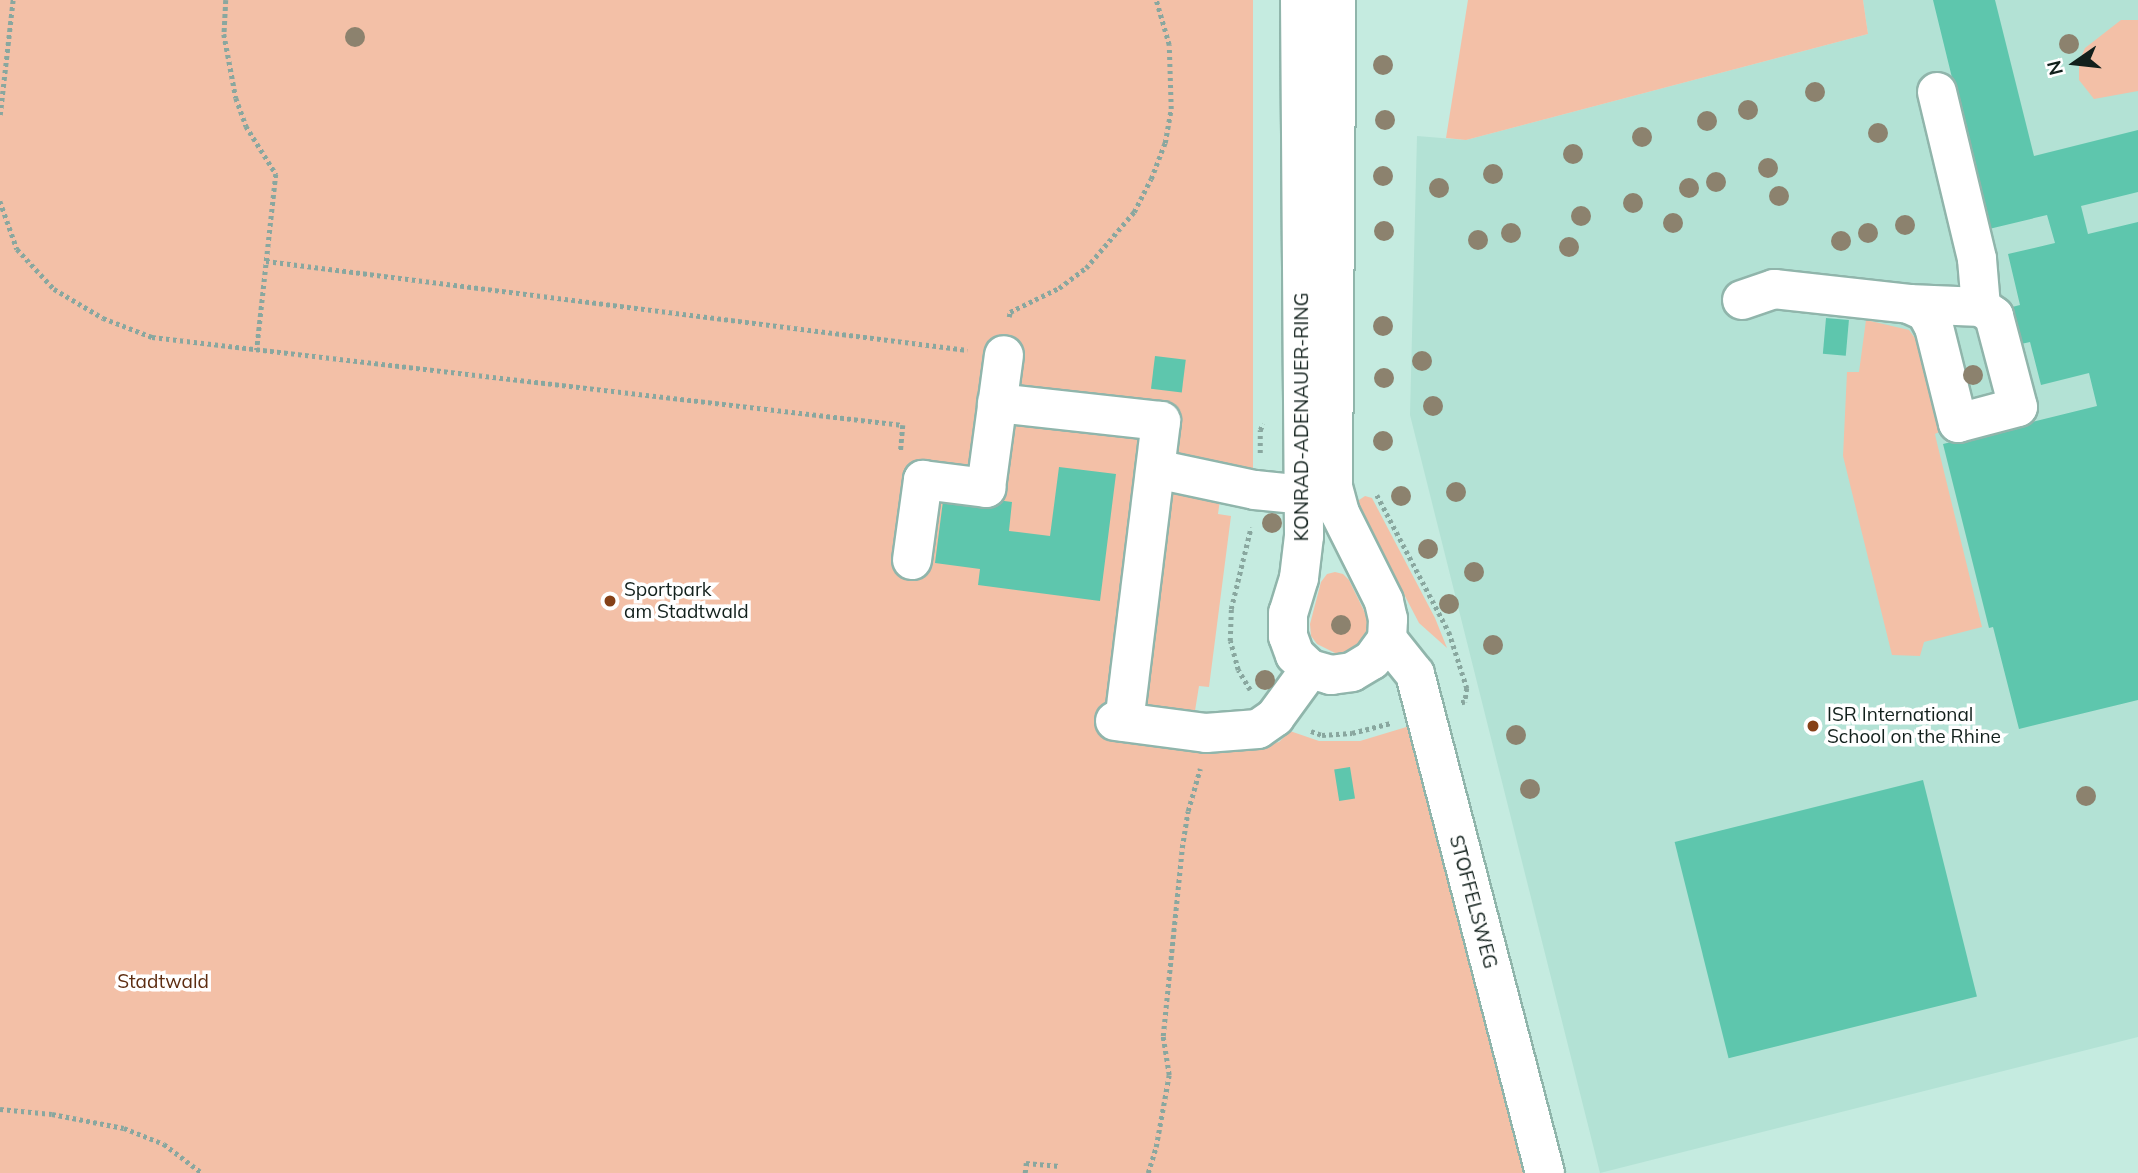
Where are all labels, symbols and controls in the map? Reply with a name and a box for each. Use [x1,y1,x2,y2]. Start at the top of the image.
north arrow [2040,28,2110,98]
text: N [2041,58,2068,78]
street label: KONRAD-ADENAUER-RING [1291,293,1313,541]
place label: Sportpark am Stadtwald [624,579,749,623]
marker: Sportpark am Stadtwald [602,593,618,609]
place label: ISR International School on the Rhine [1827,704,2001,748]
marker: ISR International School on the Rhine [1805,718,1821,734]
street label: STOFFELSWEG [1444,833,1502,971]
park label: Stadtwald [117,971,209,993]

